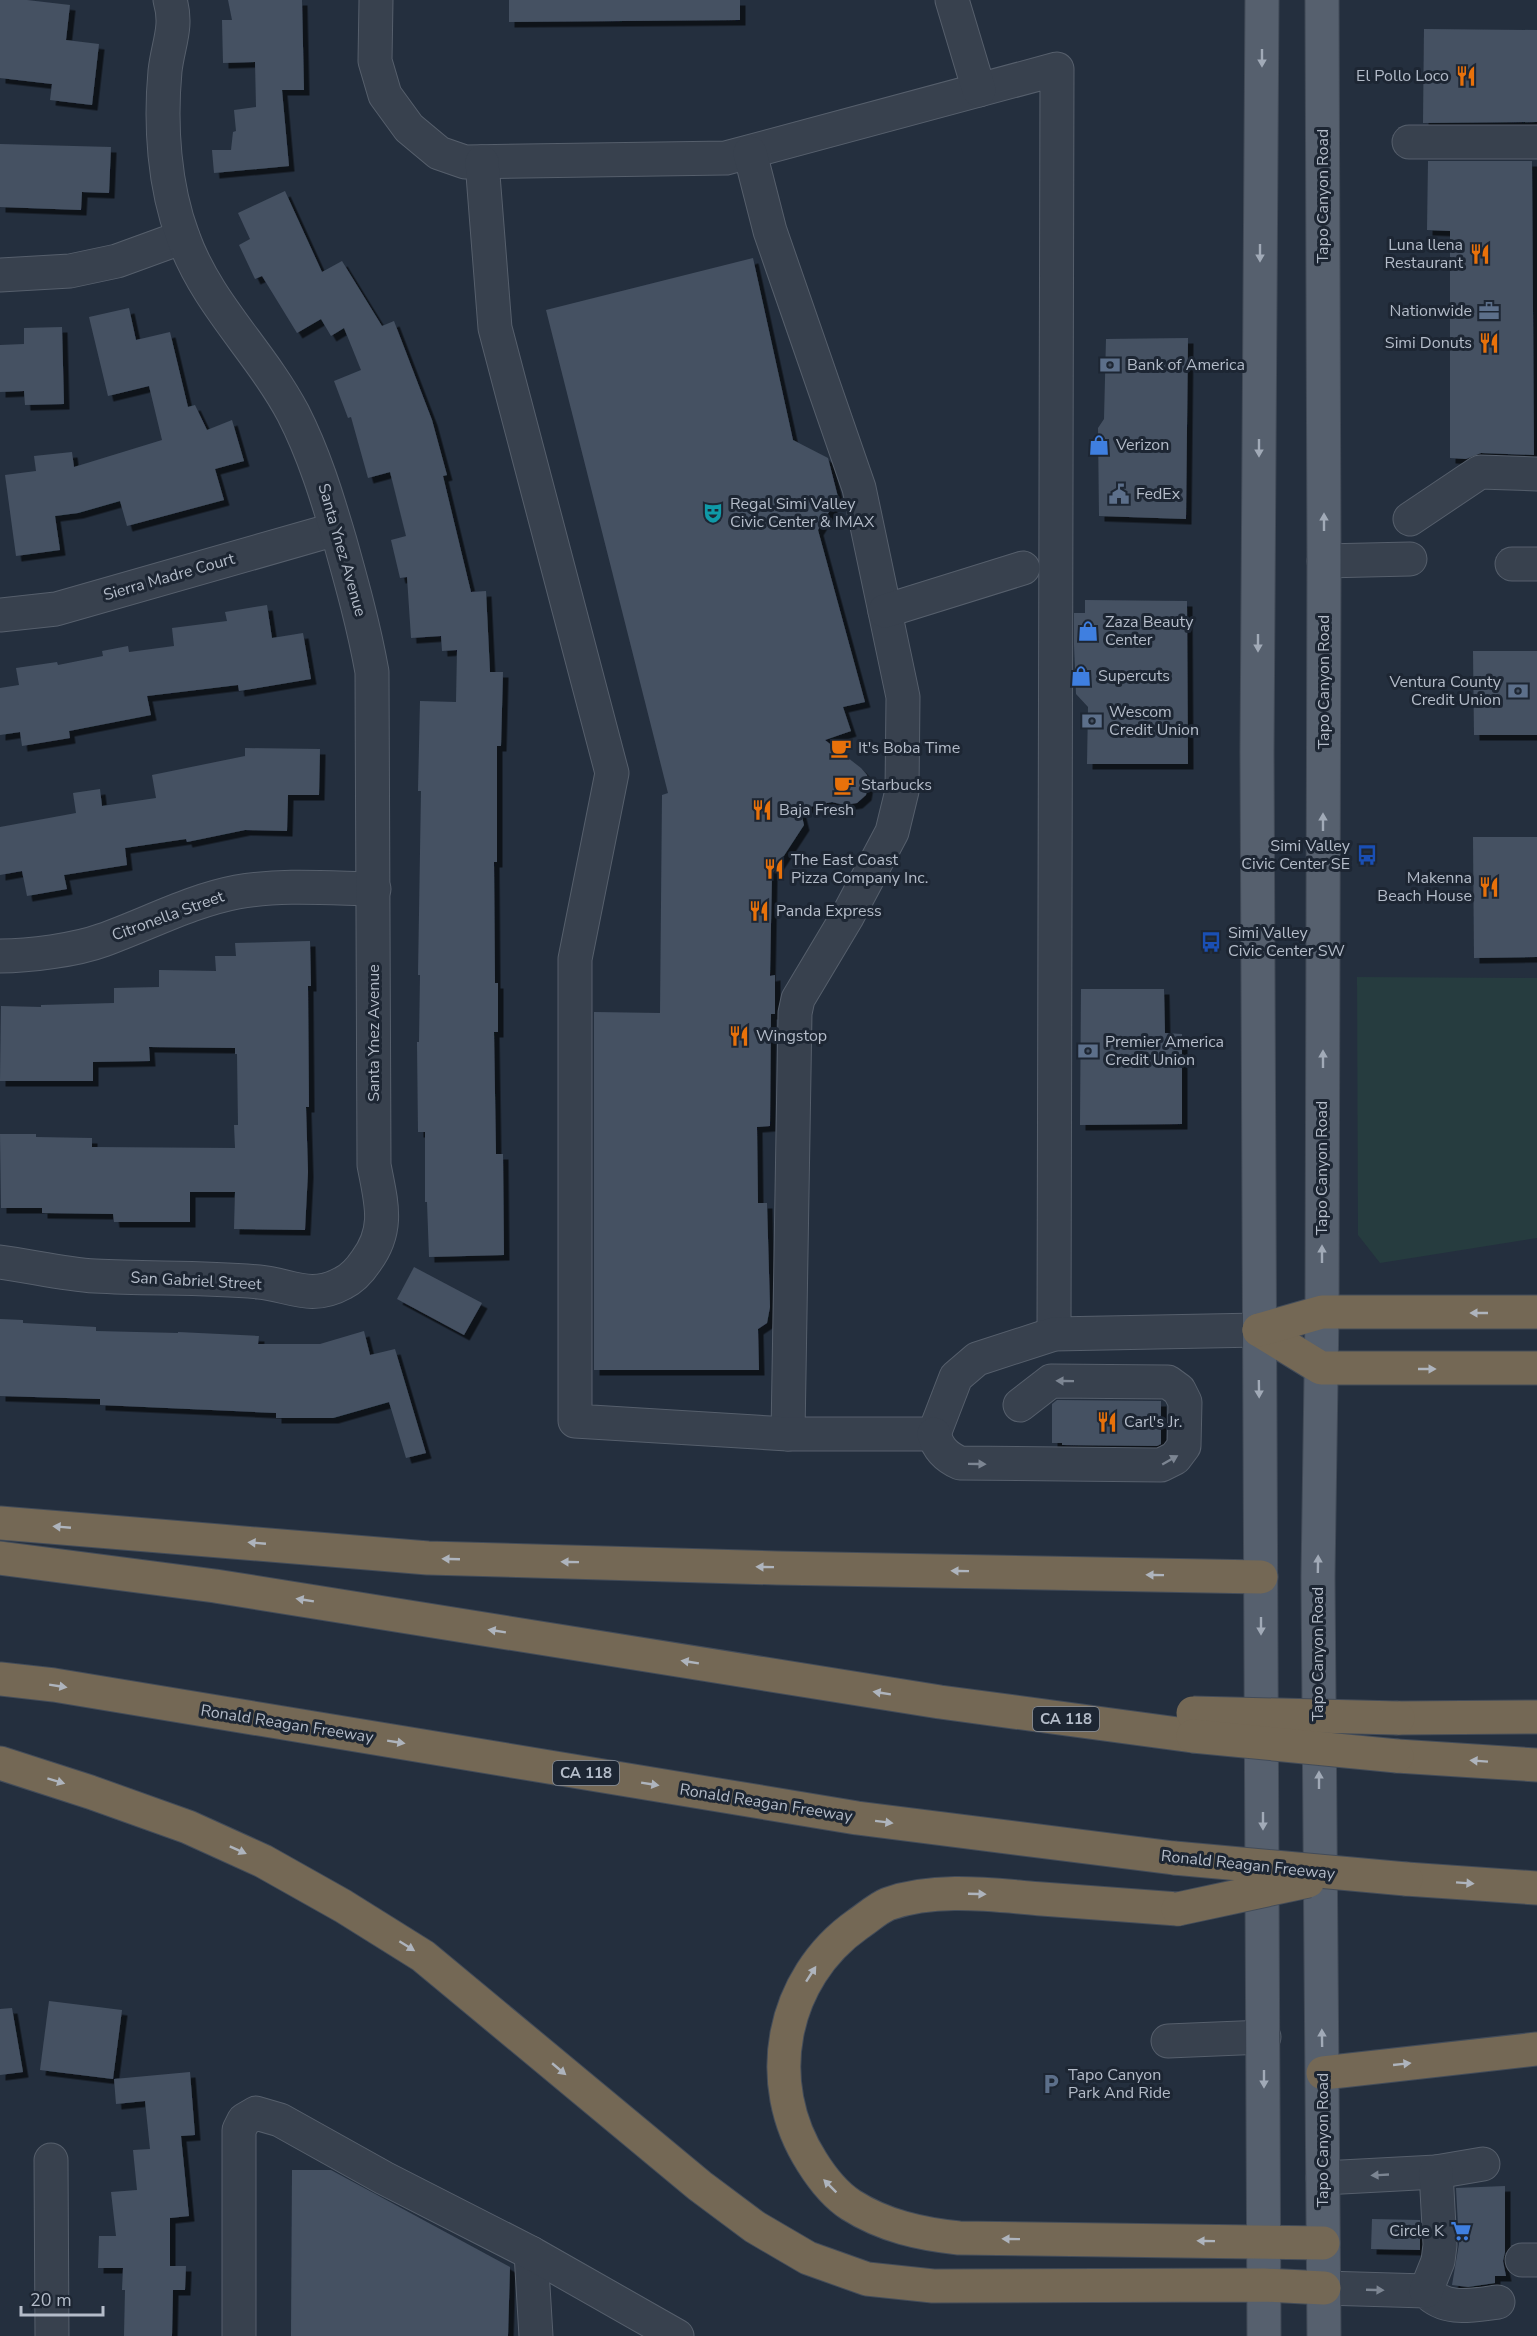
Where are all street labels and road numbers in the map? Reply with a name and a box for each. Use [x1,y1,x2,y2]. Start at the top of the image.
street label: Tapo Canyon Road [1312,129,1334,263]
street label: Santa Ynez Avenue [312,481,372,619]
street label: Sierra Madre Court [101,548,238,606]
street label: Tapo Canyon Road [1313,615,1335,749]
street label: Citronella Street [109,885,228,947]
street label: Santa Ynez Avenue [363,964,385,1102]
street label: Tapo Canyon Road [1311,1101,1333,1235]
street label: San Gabriel Street [130,1267,263,1295]
street label: Tapo Canyon Road [1307,1587,1329,1721]
street label: Ronald Reagan Freeway [199,1699,376,1749]
road number: CA 118 [1033,1707,1099,1731]
road number: CA 118 [553,1761,619,1785]
street label: Ronald Reagan Freeway [678,1778,855,1828]
street label: Ronald Reagan Freeway [1160,1845,1337,1885]
street label: Tapo Canyon Road [1312,2073,1334,2207]

